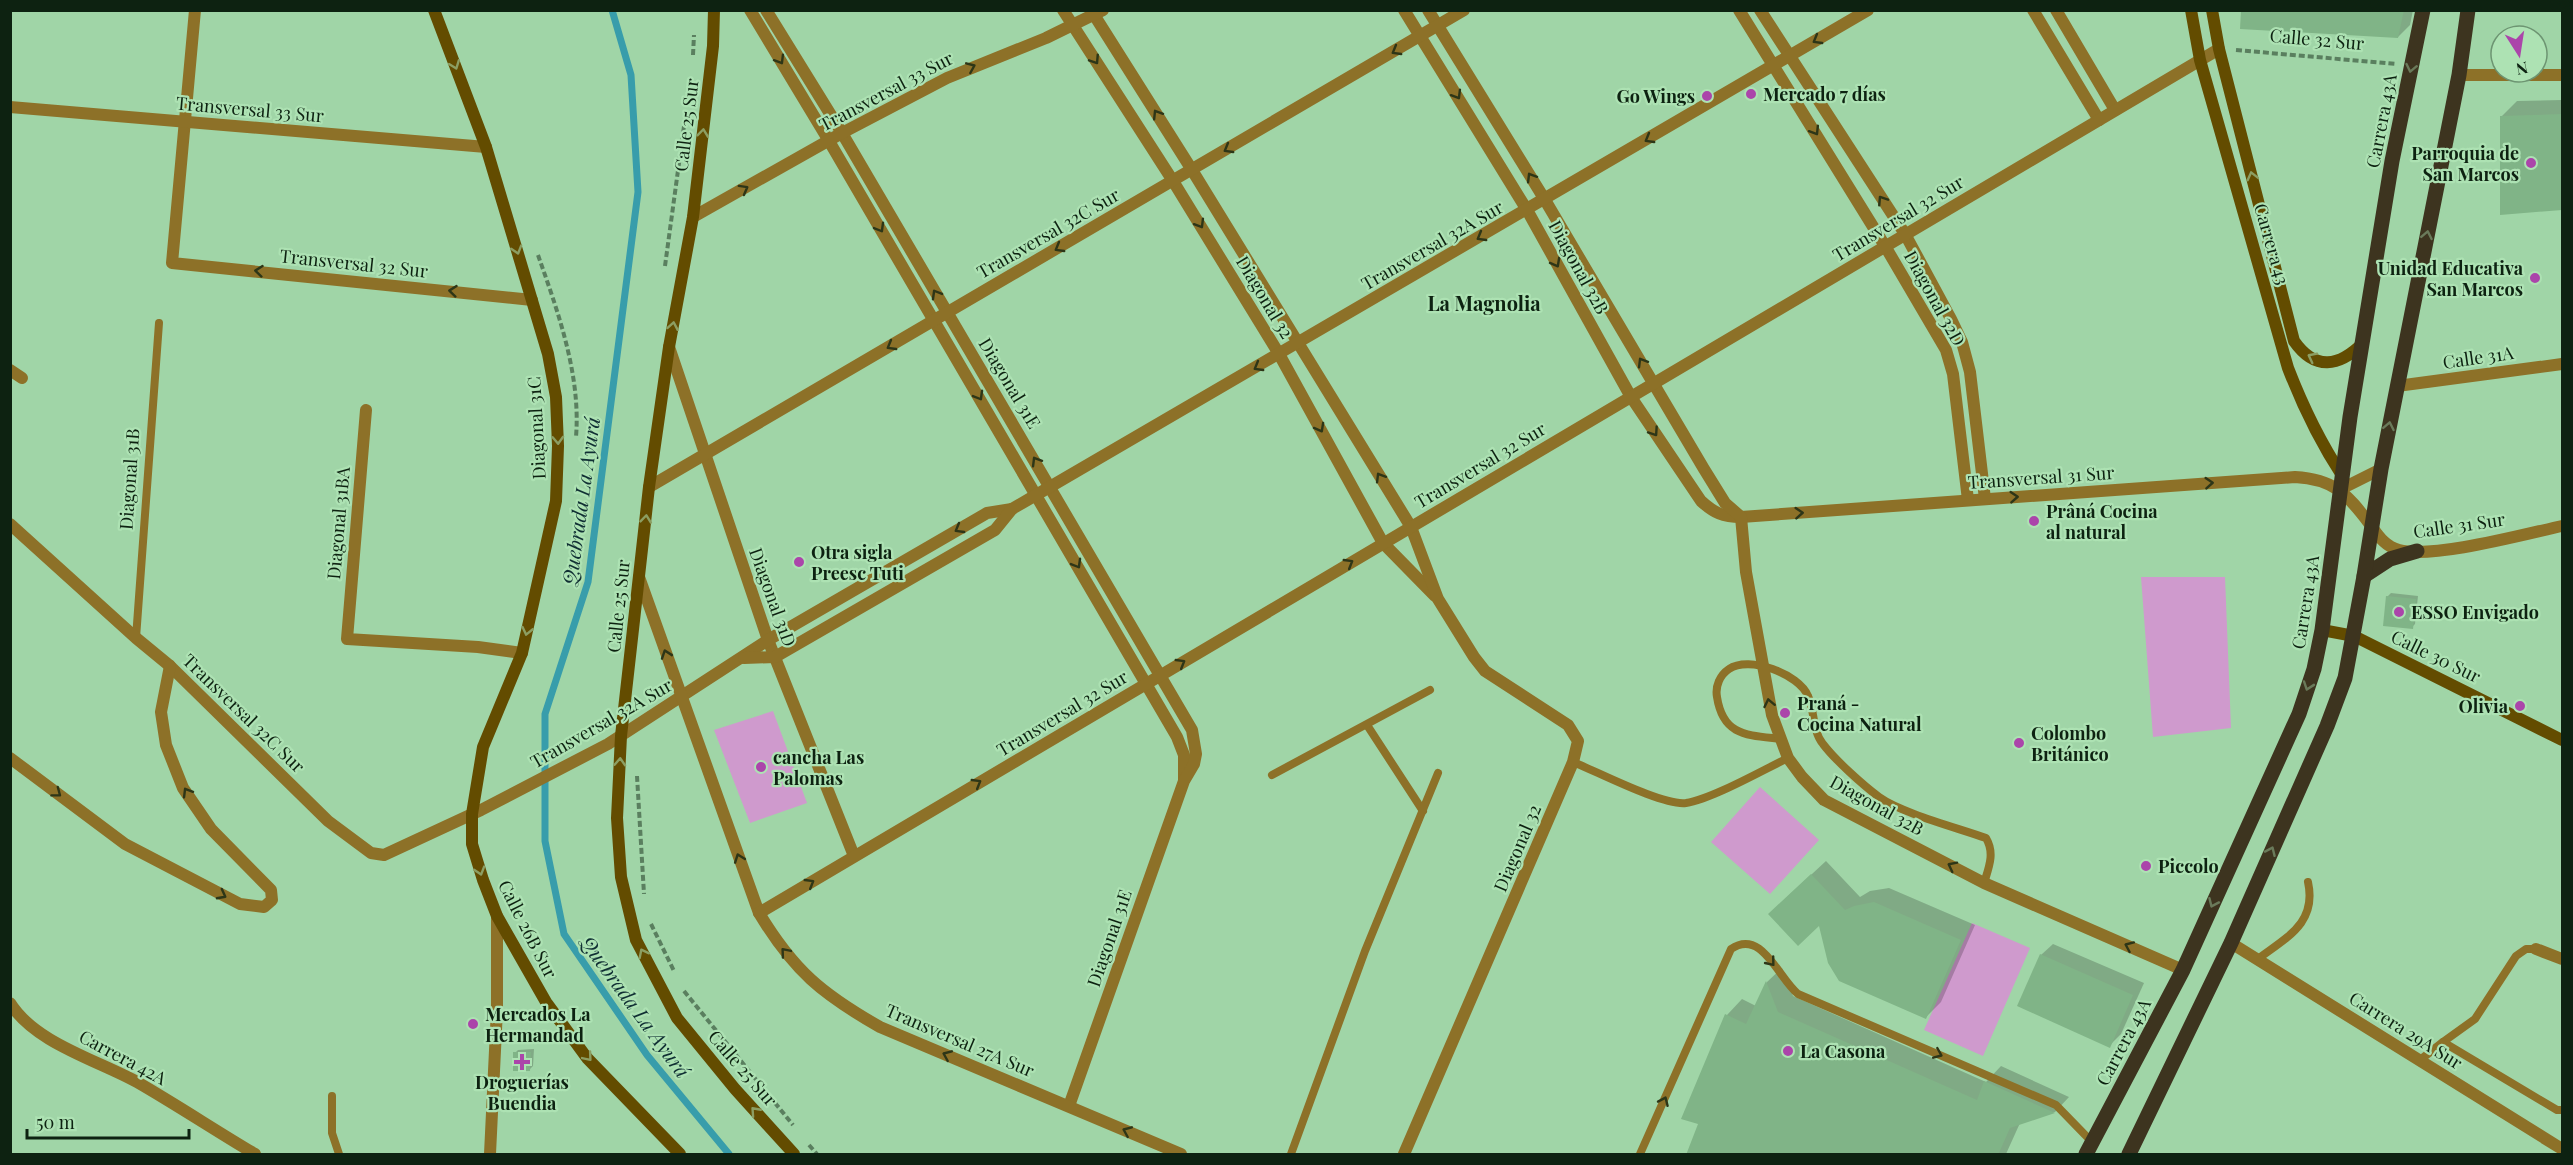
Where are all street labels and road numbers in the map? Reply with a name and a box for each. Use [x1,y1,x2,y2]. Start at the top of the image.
street label: Calle 32 Sur [2269,23,2365,55]
street label: Transversal 33 Sur [815,46,957,136]
street label: Carrera 43A [2360,71,2402,170]
street label: Calle 25 Sur [668,77,704,173]
street label: Transversal 33 Sur [175,91,325,127]
street label: Transversal 32 Sur [1828,169,1968,267]
street label: Transversal 32C Sur [972,182,1124,284]
street label: Transversal 32A Sur [1357,195,1507,295]
street label: Carrera 43 [2249,200,2295,288]
street label: Diagonal 32B [1543,216,1615,318]
street label: Transversal 32 Sur [279,243,429,283]
street label: Diagonal 32D [1899,246,1971,350]
street label: Diagonal 32 [1231,251,1299,343]
street label: Diagonal 31E [974,333,1046,433]
street label: Calle 31A [2441,340,2516,374]
street label: Diagonal 31C [521,376,551,480]
street label: Transversal 32 Sur [1410,416,1550,514]
street label: Diagonal 31B [113,427,145,531]
street label: Transversal 31 Sur [1967,460,2115,494]
street label: Diagonal 31BA [321,465,355,580]
street label: Calle 31 Sur [2412,507,2506,543]
street label: Diagonal 31D [744,544,802,650]
street label: Carrera 43A [2286,553,2324,651]
street label: Calle 25 Sur [601,558,635,654]
street label: Calle 30 Sur [2387,624,2485,688]
street label: Transversal 32C Sur [178,648,310,778]
street label: Transversal 32 Sur [992,664,1132,762]
street label: Transversal 32A Sur [526,673,676,773]
street label: Diagonal 32B [1826,769,1928,841]
street label: Diagonal 32 [1488,801,1546,895]
street label: Calle 26B Sur [493,876,563,982]
street label: Diagonal 31E [1081,886,1137,990]
street label: Carrera 29A Sur [2345,986,2467,1074]
street label: Carrera 43A [2090,994,2156,1090]
street label: Transversal 27A Sur [882,998,1038,1082]
street label: Carrera 42A [75,1024,172,1090]
street label: Calle 25 Sur [703,1025,783,1111]

